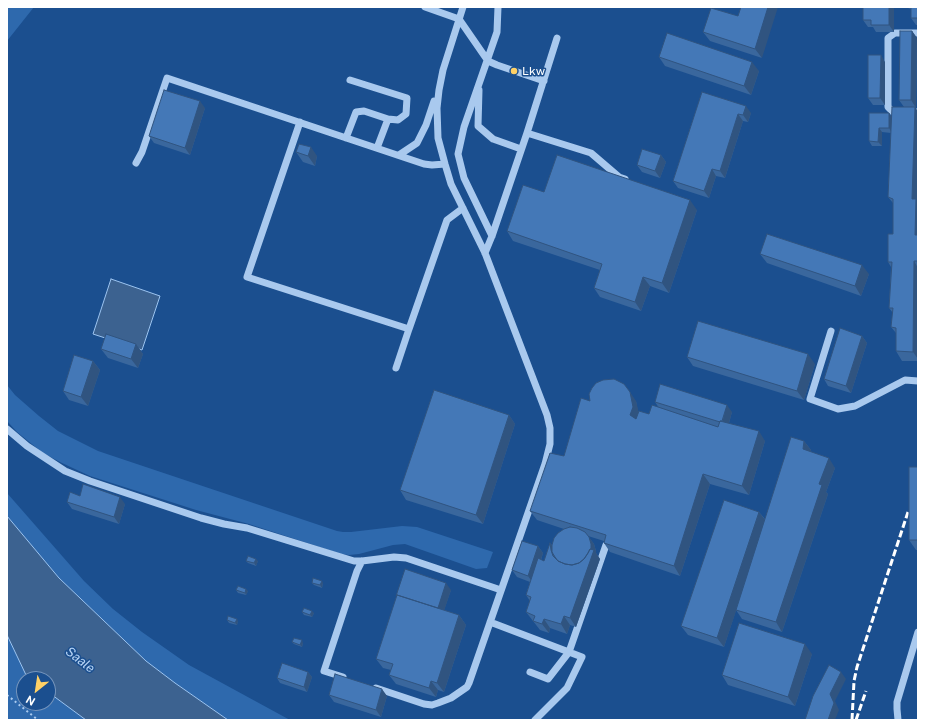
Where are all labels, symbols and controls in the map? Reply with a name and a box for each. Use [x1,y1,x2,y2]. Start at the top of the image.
place label: Lkw [522,64,545,78]
marker: Lkw [509,66,519,76]
water label: Saale [62,644,98,676]
north arrow [16,671,56,711]
text: N [24,693,37,708]

